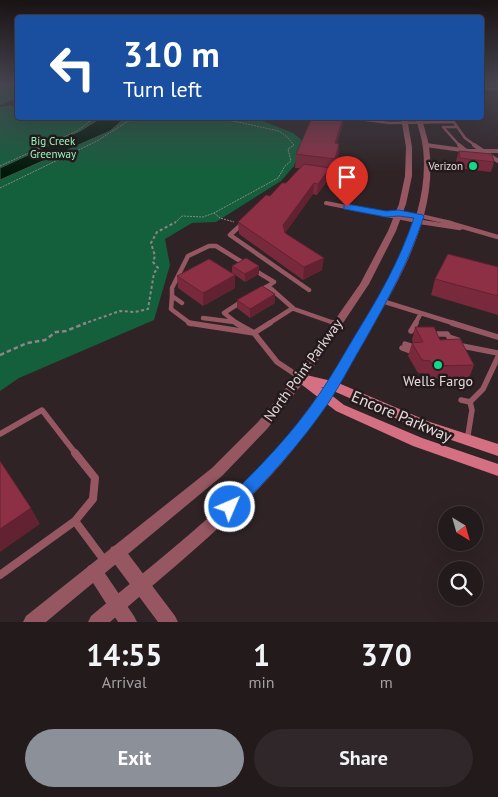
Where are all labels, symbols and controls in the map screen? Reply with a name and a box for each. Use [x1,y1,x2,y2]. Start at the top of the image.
text: 310 m [123,31,220,77]
icon: left [40,35,105,100]
text: Turn left [123,75,202,103]
park label: Big Creek Greenway [30,134,77,161]
pin [326,156,368,207]
place label: Verizon [427,159,463,173]
marker: Verizon [467,160,479,172]
icon: arrive [333,163,361,191]
street label: North Point Parkway [260,315,347,425]
marker: Wells Fargo [432,359,444,371]
place label: Wells Fargo [403,372,473,390]
street label: Encore Parkway [349,386,456,446]
position arrow [203,480,255,532]
north arrow [438,506,482,551]
map controls [438,506,483,606]
button: search [438,561,483,606]
text: 14:55 [86,635,162,674]
text: 1 [253,635,270,674]
text: 370 [361,635,412,674]
text: Arrival [102,672,147,692]
text: min [249,672,275,692]
text: m [380,672,393,692]
button: Exit [25,729,244,787]
button: Share [254,729,473,787]

